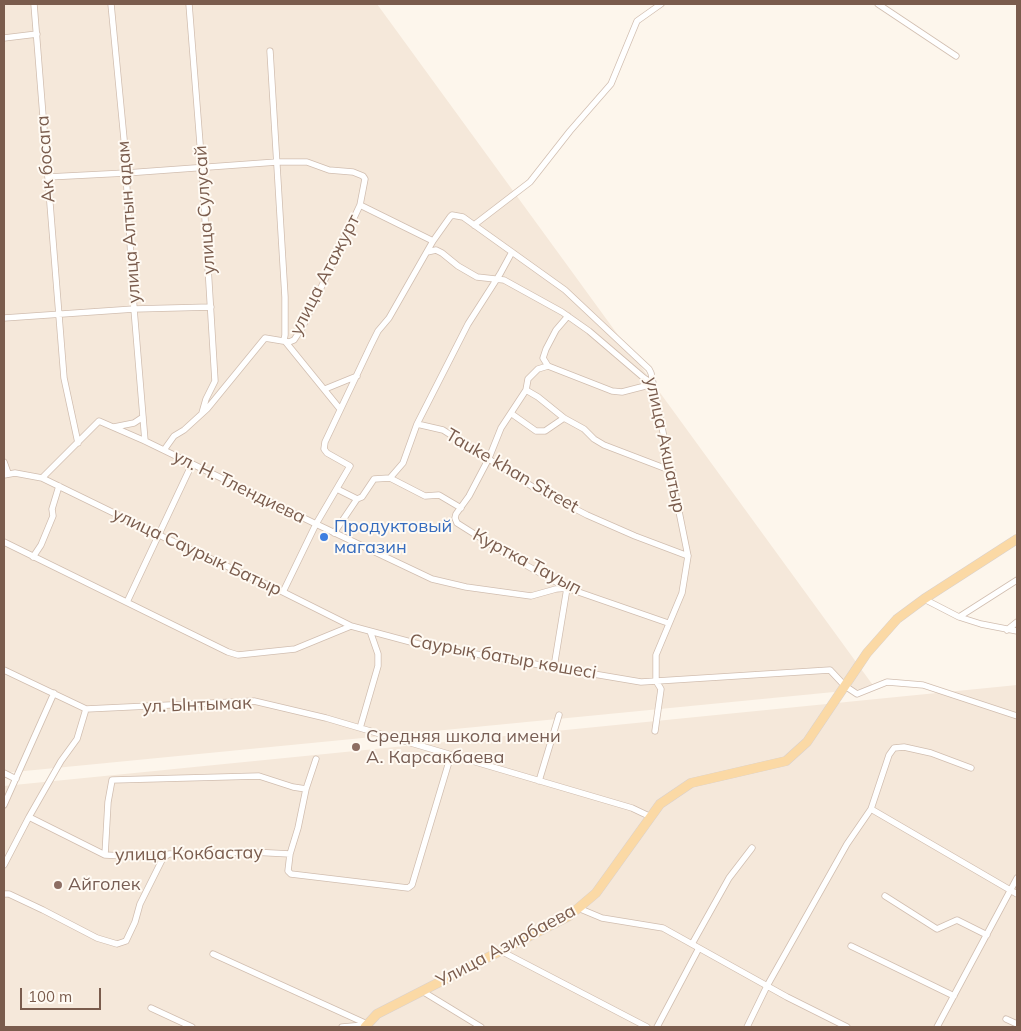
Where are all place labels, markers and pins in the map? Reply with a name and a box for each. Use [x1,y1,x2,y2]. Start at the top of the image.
place label: Продуктовый магазин [334,516,452,558]
marker: Продуктовый магазин [318,531,330,543]
place label: Средняя школа имени А. Карсакбаева [366,726,561,769]
marker: Средняя школа имени А. Карсакбаева [350,741,362,753]
place label: Айголек [68,874,140,896]
marker: Айголек [52,879,64,891]

